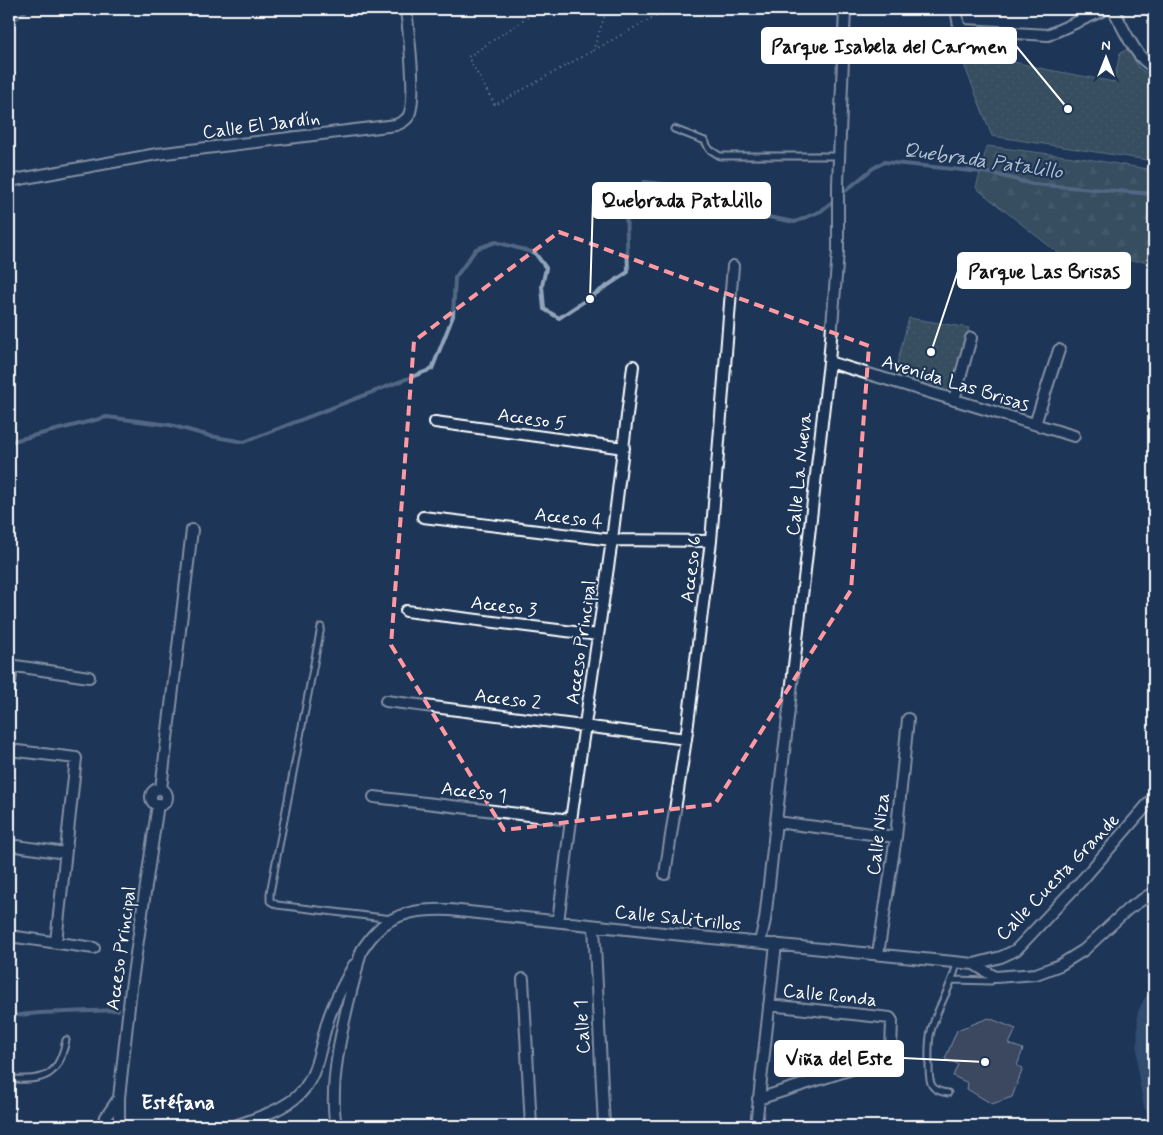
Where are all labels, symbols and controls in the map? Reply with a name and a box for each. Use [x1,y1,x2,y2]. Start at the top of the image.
callout: Parque Isabela del Carmen [762,28,1016,63]
north arrow [1080,32,1130,82]
text: Parque Isabela del Carmen [771,34,1007,61]
text: N [1101,37,1111,55]
street label: Calle El Jardín [201,106,321,145]
water label: Quebrada Patalillo [901,137,1065,186]
callout: Quebrada Patalillo [593,183,770,218]
text: Quebrada Patalillo [601,188,763,215]
callout: Parque Las Brisas [958,253,1130,288]
text: Parque Las Brisas [968,259,1120,286]
street label: Avenida Las Brisas [879,349,1032,418]
street label: Acceso 5 [496,402,568,437]
street label: Calle La Nueva [781,411,818,537]
street label: Acceso 4 [533,502,604,535]
street label: Acceso 6 [675,534,708,604]
street label: Acceso Principal [560,579,603,706]
street label: Acceso 3 [469,590,539,623]
street label: Acceso 2 [473,683,543,716]
street label: Acceso 1 [440,776,508,809]
street label: Calle Niza [861,791,896,877]
street label: Calle Cuesta Grande [991,808,1126,946]
street label: Acceso Principal [100,885,143,1012]
street label: Calle Salitrillos [613,899,742,938]
street label: Calle Ronda [781,978,878,1013]
street label: Calle 1 [569,999,596,1055]
callout: Viña del Este [775,1041,903,1076]
text: Viña del Este [785,1046,893,1073]
district label: Estéfana [141,1090,215,1117]

